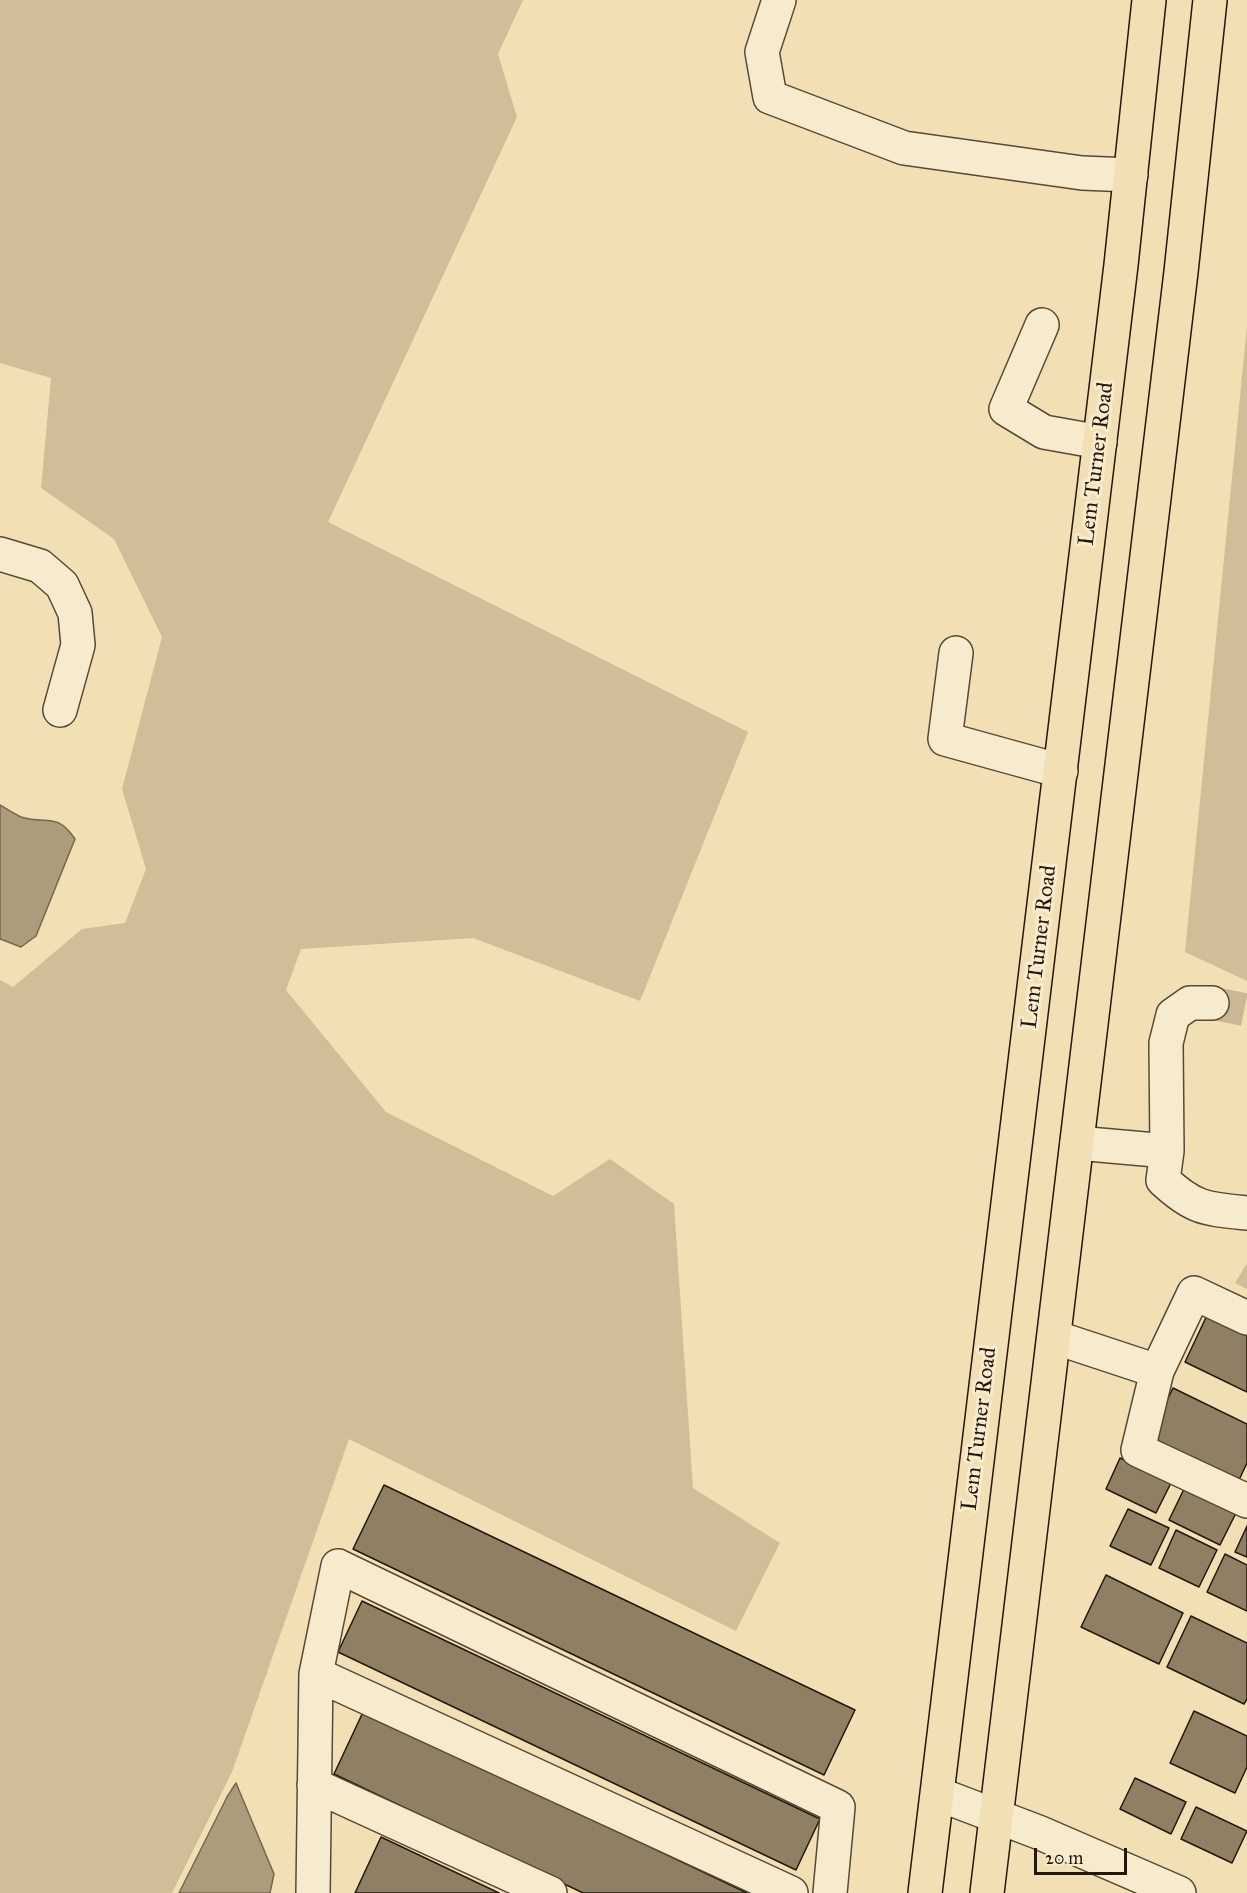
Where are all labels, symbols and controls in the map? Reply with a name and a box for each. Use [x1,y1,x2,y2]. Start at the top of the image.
street label: Lem Turner Road [1074,381,1120,547]
street label: Lem Turner Road [1017,864,1063,1030]
street label: Lem Turner Road [957,1346,1003,1512]
scale bar [1037,1836,1130,1874]
text: 20 m [1045,1847,1083,1869]

